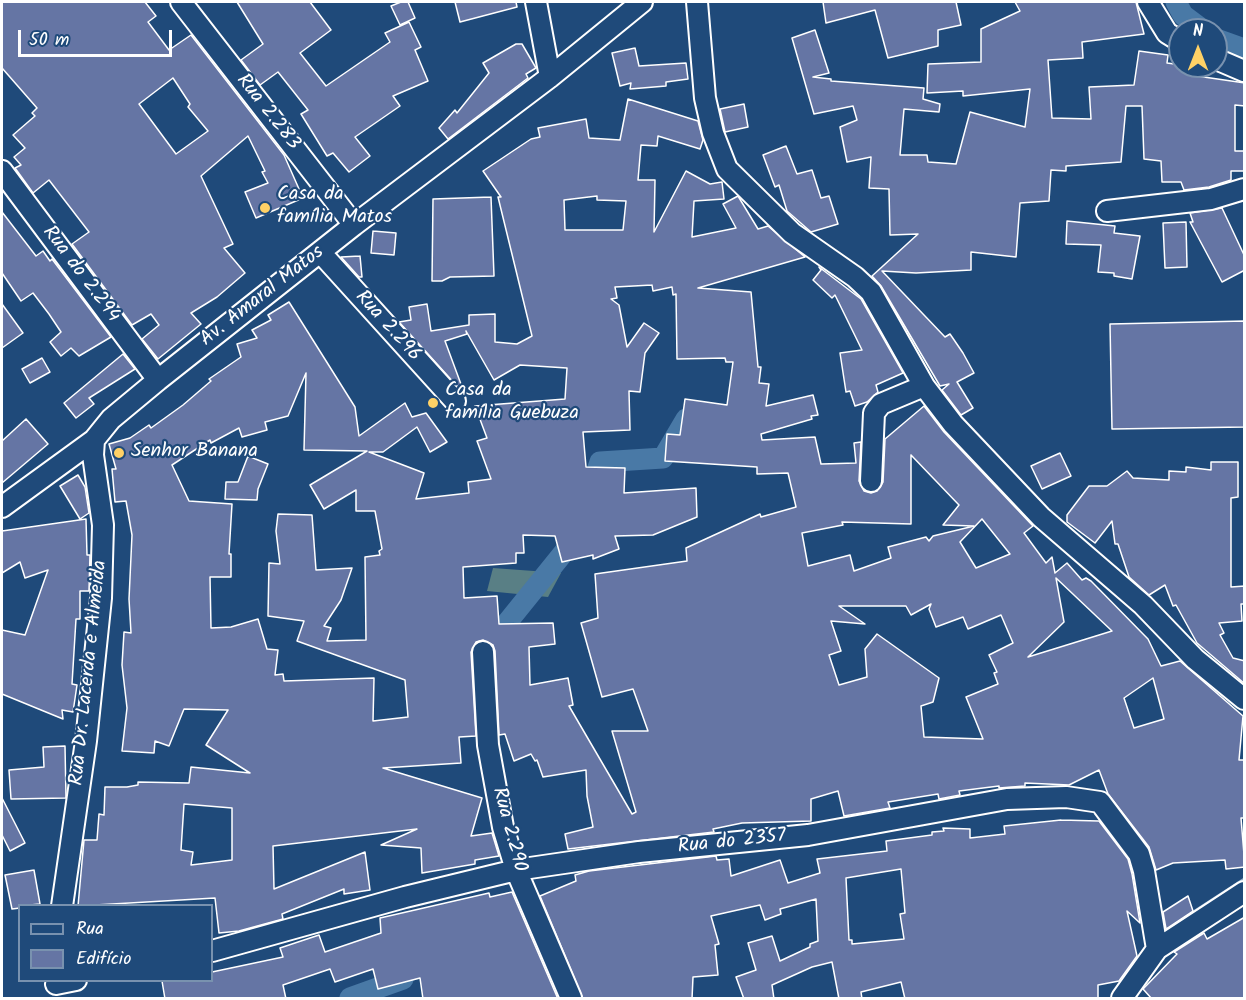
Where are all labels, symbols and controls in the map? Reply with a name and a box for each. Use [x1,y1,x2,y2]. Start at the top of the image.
scale bar [21,18,176,56]
north arrow [1168,18,1228,78]
text: N [1193,19,1203,44]
text: 50 m [29,26,69,55]
street label: Rua 2.283 [230,70,304,156]
place label: Casa da família Matos [277,184,392,231]
marker: Casa da família Matos [258,201,272,215]
street label: Rua do 2.294 [36,222,124,328]
street label: Av. Amaral Matos [196,241,330,353]
street label: Rua 2.296 [349,286,425,368]
place label: Casa da família Guebuza [445,380,579,427]
marker: Casa da família Guebuza [426,396,440,410]
place label: Senhor Banana [131,441,258,465]
marker: Senhor Banana [112,446,126,460]
street label: Rua Dr. Lacerda e Almeida [66,559,114,787]
street label: Rua 2.290 [485,785,531,875]
street label: Rua do 2357 [677,825,787,861]
legend [18,904,213,982]
text: Rua [76,915,104,944]
text: Edifício [76,945,131,974]

